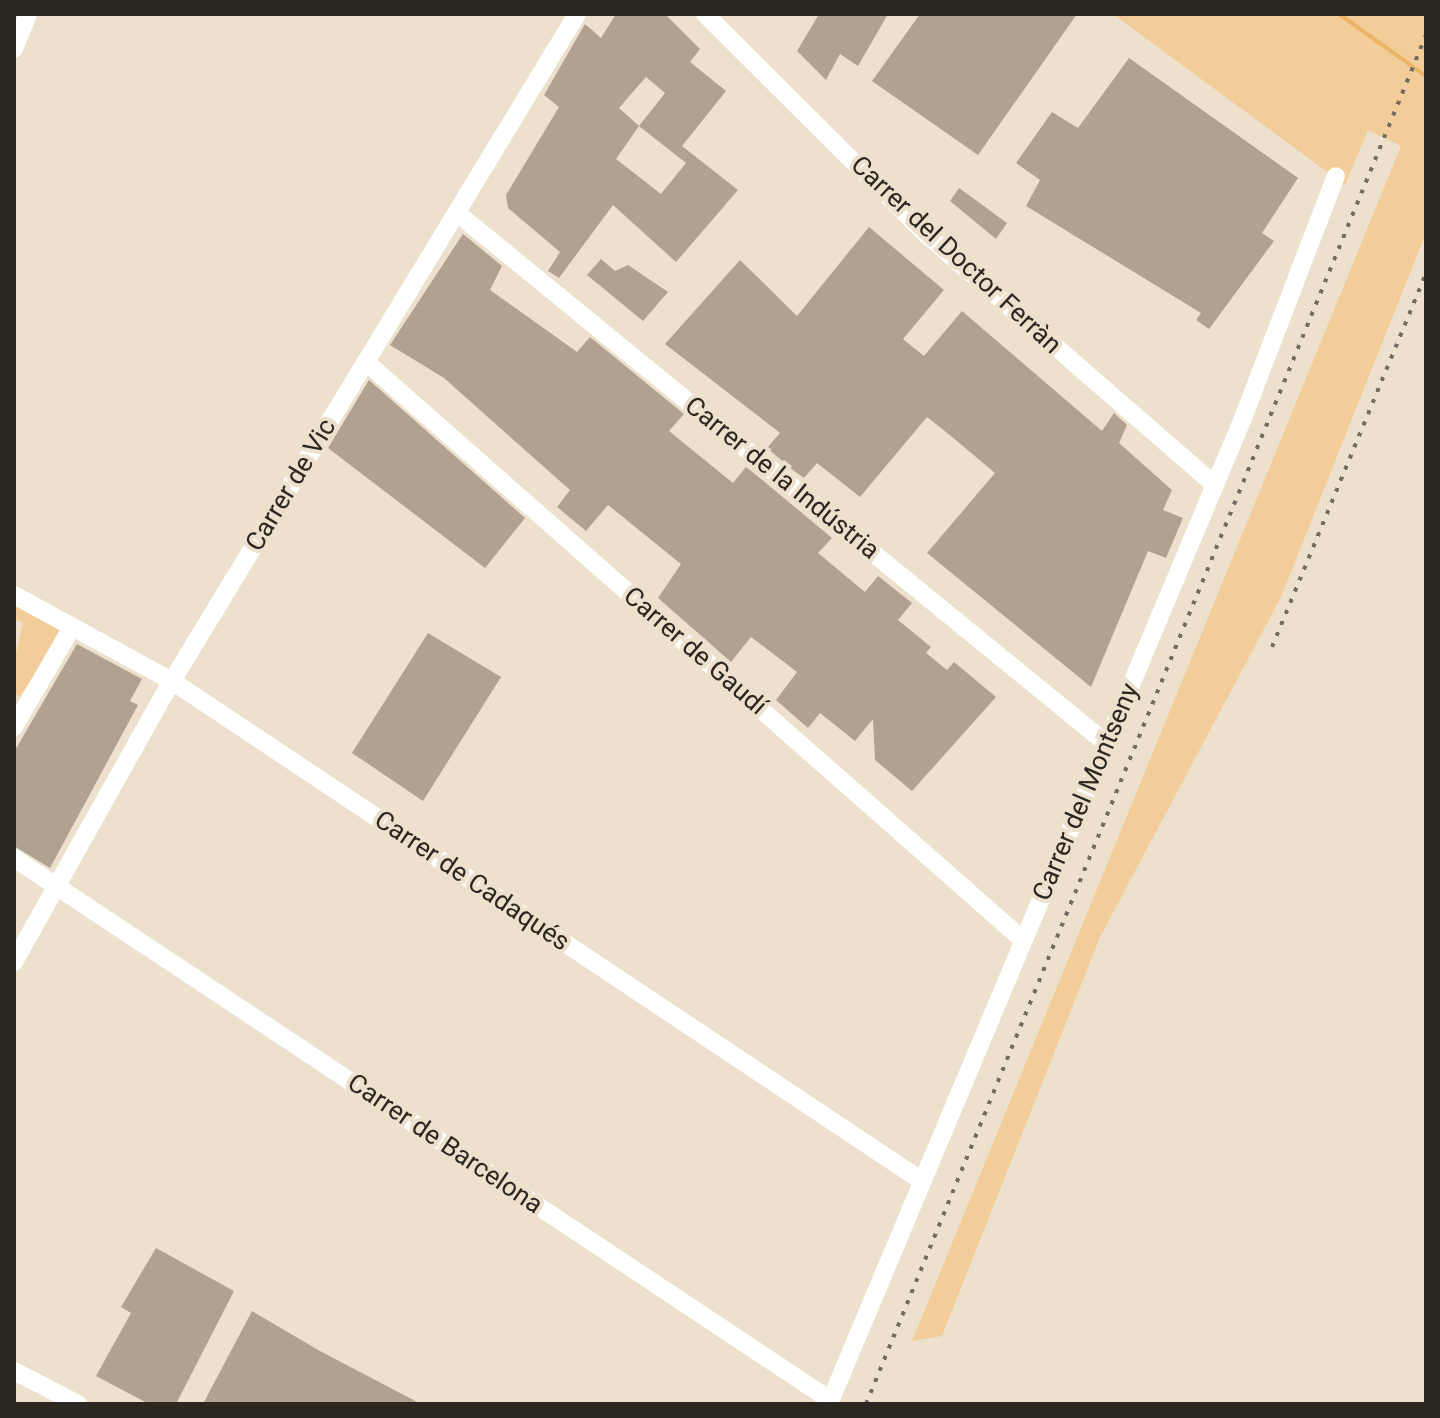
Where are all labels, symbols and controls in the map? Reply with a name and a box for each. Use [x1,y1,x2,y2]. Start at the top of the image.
street label: Carrer del Doctor Ferràn [844,149,1068,361]
street label: Carrer de la Indústria [679,390,885,566]
street label: Carrer de Vic [239,413,343,557]
street label: Carrer de Gaudí [617,580,773,722]
street label: Carrer del Montseny [1026,679,1146,905]
street label: Carrer de Cadaqués [369,804,575,958]
street label: Carrer de Barcelona [342,1067,548,1221]

